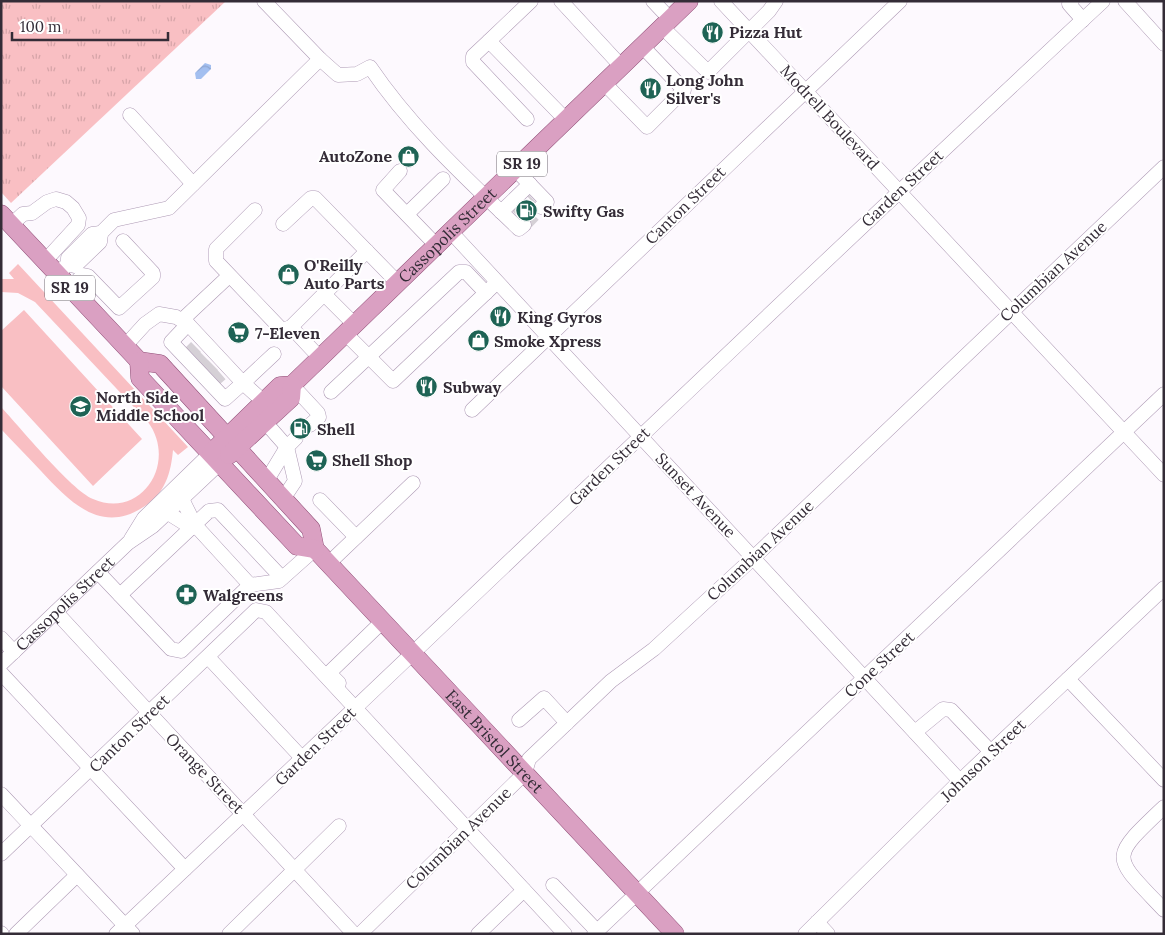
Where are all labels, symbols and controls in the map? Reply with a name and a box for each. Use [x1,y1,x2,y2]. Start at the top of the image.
scale bar [12,10,169,42]
text: 100 m [20,17,61,36]
restaurant icon: Pizza Hut [701,20,725,44]
place label: Pizza Hut [729,22,803,42]
street label: Modrell Boulevard [776,60,884,174]
place label: Long John Silver's [666,70,744,108]
restaurant icon: Long John Silver's [638,77,662,101]
shop icon: AutoZone [396,144,420,168]
street label: Garden Street [857,144,948,231]
place label: AutoZone [319,146,392,166]
road number: SR 19 [497,152,547,176]
street label: Canton Street [641,161,730,248]
street label: Cassopolis Street [394,183,501,287]
fuel station icon: Swifty Gas [515,199,539,223]
place label: Swifty Gas [543,201,625,221]
street label: Columbian Avenue [995,216,1111,326]
place label: O'Reilly Auto Parts [304,255,385,293]
shop icon: O'Reilly Auto Parts [276,262,300,286]
road number: SR 19 [45,276,95,300]
restaurant icon: King Gyros [489,305,513,329]
place label: King Gyros [517,307,602,327]
supermarket icon: 7-Eleven [227,321,251,345]
place label: 7-Eleven [255,323,320,343]
shop icon: Smoke Xpress [466,329,490,353]
place label: Smoke Xpress [494,331,602,351]
restaurant icon: Subway [415,375,439,399]
place label: Subway [443,377,501,397]
place label: North Side Middle School [96,387,204,425]
school or university icon: North Side Middle School [68,394,92,418]
fuel station icon: Shell [289,417,313,441]
place label: Shell [317,419,355,439]
street label: Garden Street [564,422,654,510]
supermarket icon: Shell Shop [304,448,328,472]
street label: Sunset Avenue [652,448,741,542]
place label: Shell Shop [332,450,413,470]
street label: Columbian Avenue [702,495,818,605]
street label: Cassopolis Street [11,551,119,655]
pharmacy icon: Walgreens [175,583,199,607]
place label: Walgreens [203,585,283,605]
street label: Cone Street [840,626,919,701]
street label: East Bristol Street [442,685,548,798]
street label: Canton Street [85,689,174,776]
street label: Garden Street [270,702,360,790]
street label: Johnson Street [936,714,1030,806]
street label: Orange Street [162,728,249,818]
street label: Columbian Avenue [401,782,515,893]

